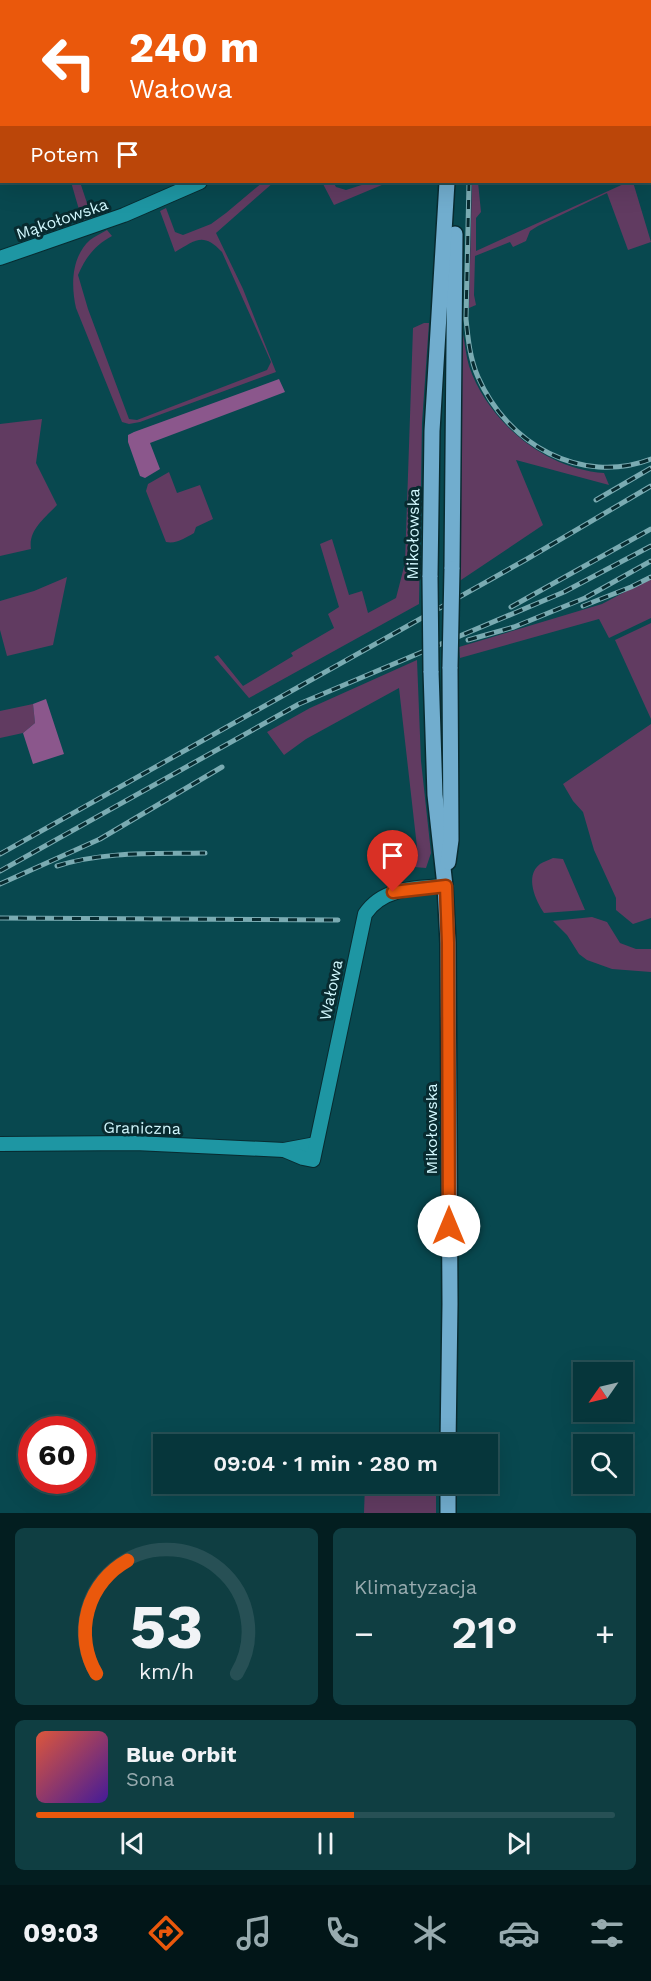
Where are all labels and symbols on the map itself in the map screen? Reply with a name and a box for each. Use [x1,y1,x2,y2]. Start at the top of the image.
street label: Mąkołowska [14,194,110,244]
street label: Mikołowska [403,488,423,580]
pin [367,830,418,892]
street label: Wałowa [315,958,347,1022]
street label: Mikołowska [422,1083,441,1175]
street label: Graniczna [103,1118,181,1138]
position arrow [417,1194,481,1258]
north arrow [573,1362,633,1422]
speed limit sign: 60 [18,1416,96,1494]

